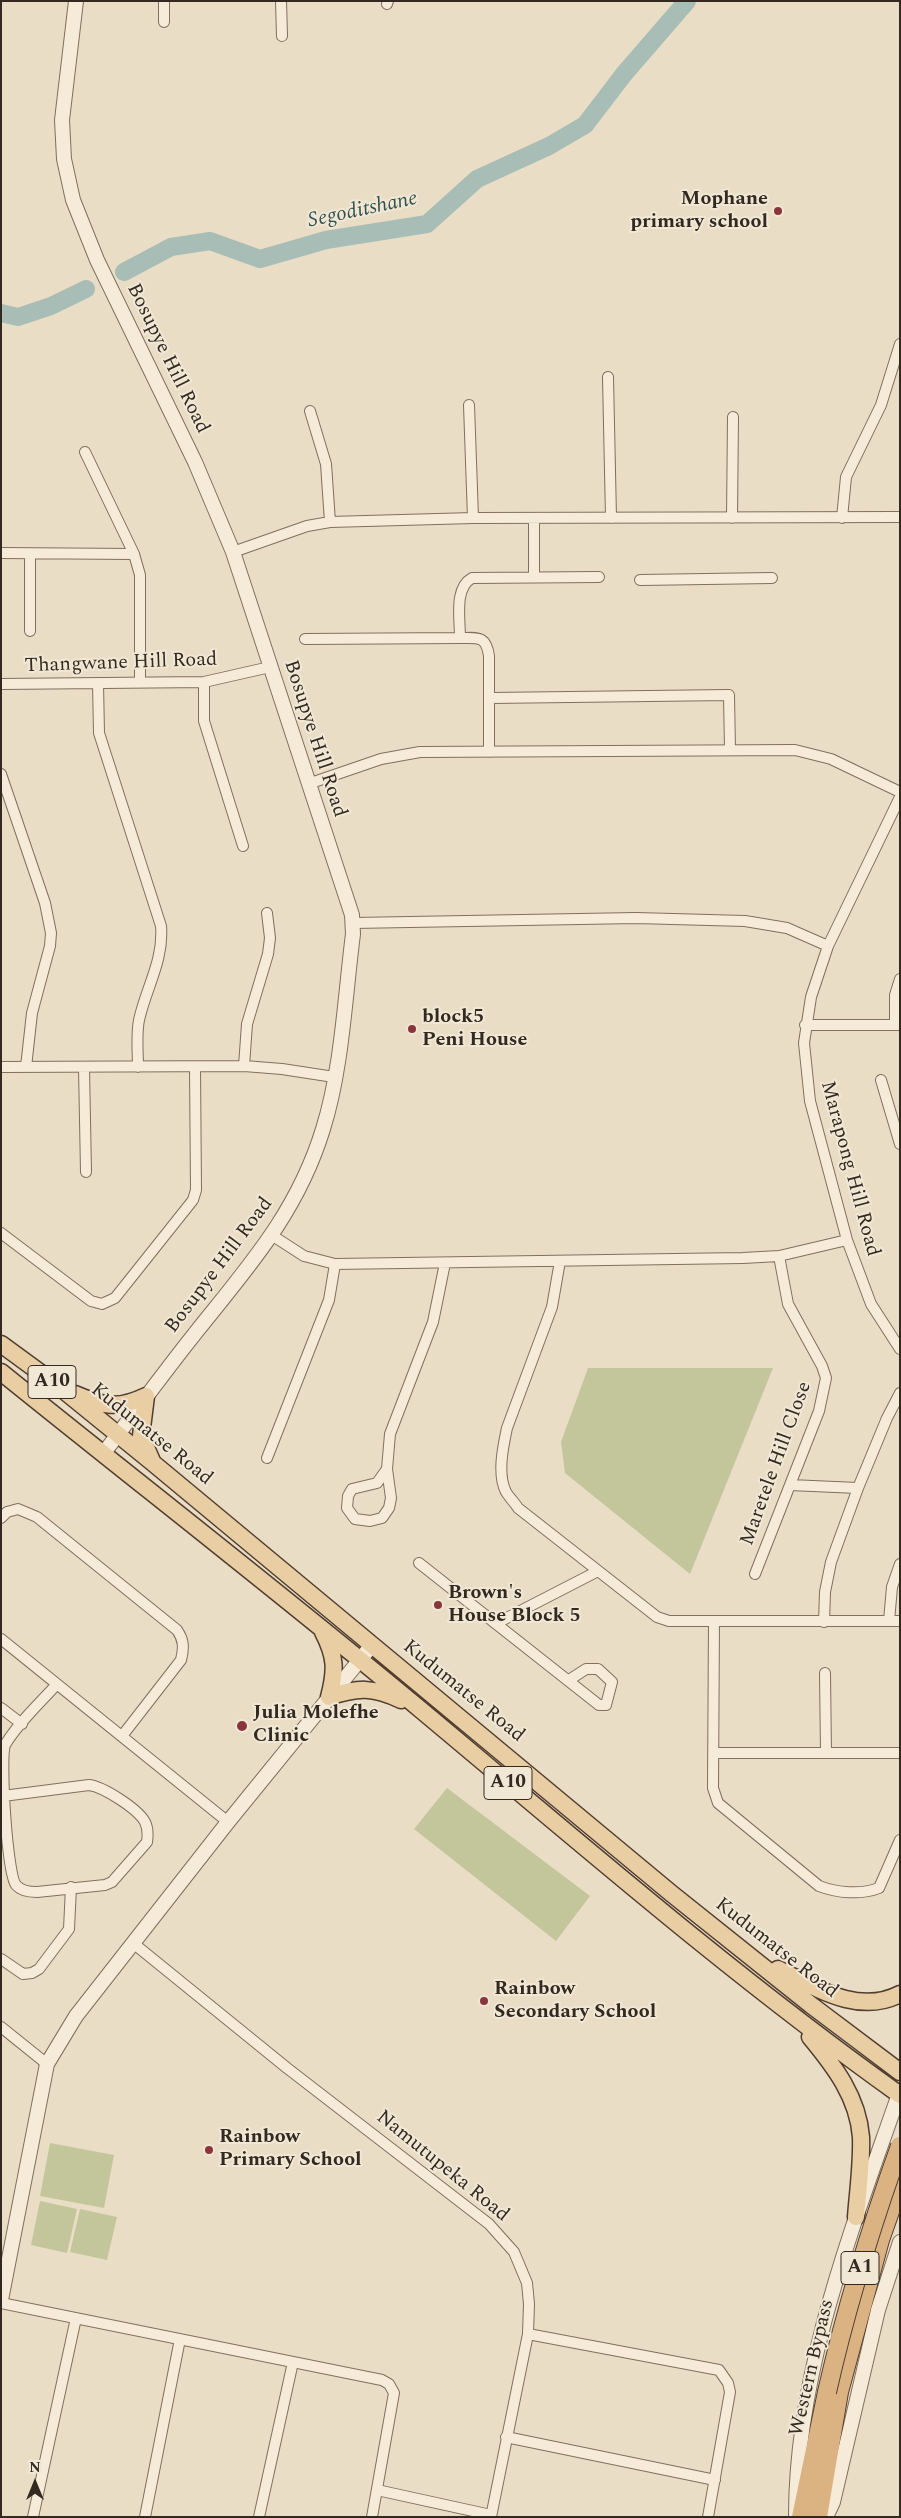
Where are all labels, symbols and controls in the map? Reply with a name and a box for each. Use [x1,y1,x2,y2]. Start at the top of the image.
water label: Segoditshane [306,187,420,235]
place label: Mophane primary school [630,188,768,235]
marker: Mophane primary school [772,205,784,217]
street label: Bosupye Hill Road [120,280,214,438]
street label: Thangwane Hill Road [24,649,218,679]
street label: Bosupye Hill Road [277,657,351,821]
place label: block5 Peni House [422,1006,527,1053]
marker: block5 Peni House [406,1023,418,1035]
street label: Marapong Hill Road [814,1079,884,1259]
street label: Bosupye Hill Road [161,1193,279,1339]
road number: A10 [28,1365,76,1398]
street label: Kudumatse Road [85,1379,217,1491]
street label: Maretele Hill Close [736,1379,818,1549]
place label: Brown's House Block 5 [448,1582,581,1629]
marker: Brown's House Block 5 [432,1599,444,1611]
street label: Kudumatse Road [397,1636,529,1748]
place label: Julia Molefhe Clinic [253,1702,379,1749]
marker: Julia Molefhe Clinic [235,1719,249,1733]
road number: A10 [484,1766,532,1800]
street label: Kudumatse Road [710,1893,842,2005]
place label: Rainbow Secondary School [494,1978,656,2025]
marker: Rainbow Secondary School [478,1995,490,2007]
street label: Namutupeka Road [371,2106,513,2228]
place label: Rainbow Primary School [219,2126,362,2173]
marker: Rainbow Primary School [203,2144,215,2156]
road number: A1 [841,2252,879,2284]
street label: Western Bypass [786,2297,840,2439]
text: N [29,2457,41,2478]
north arrow [10,2458,60,2508]

